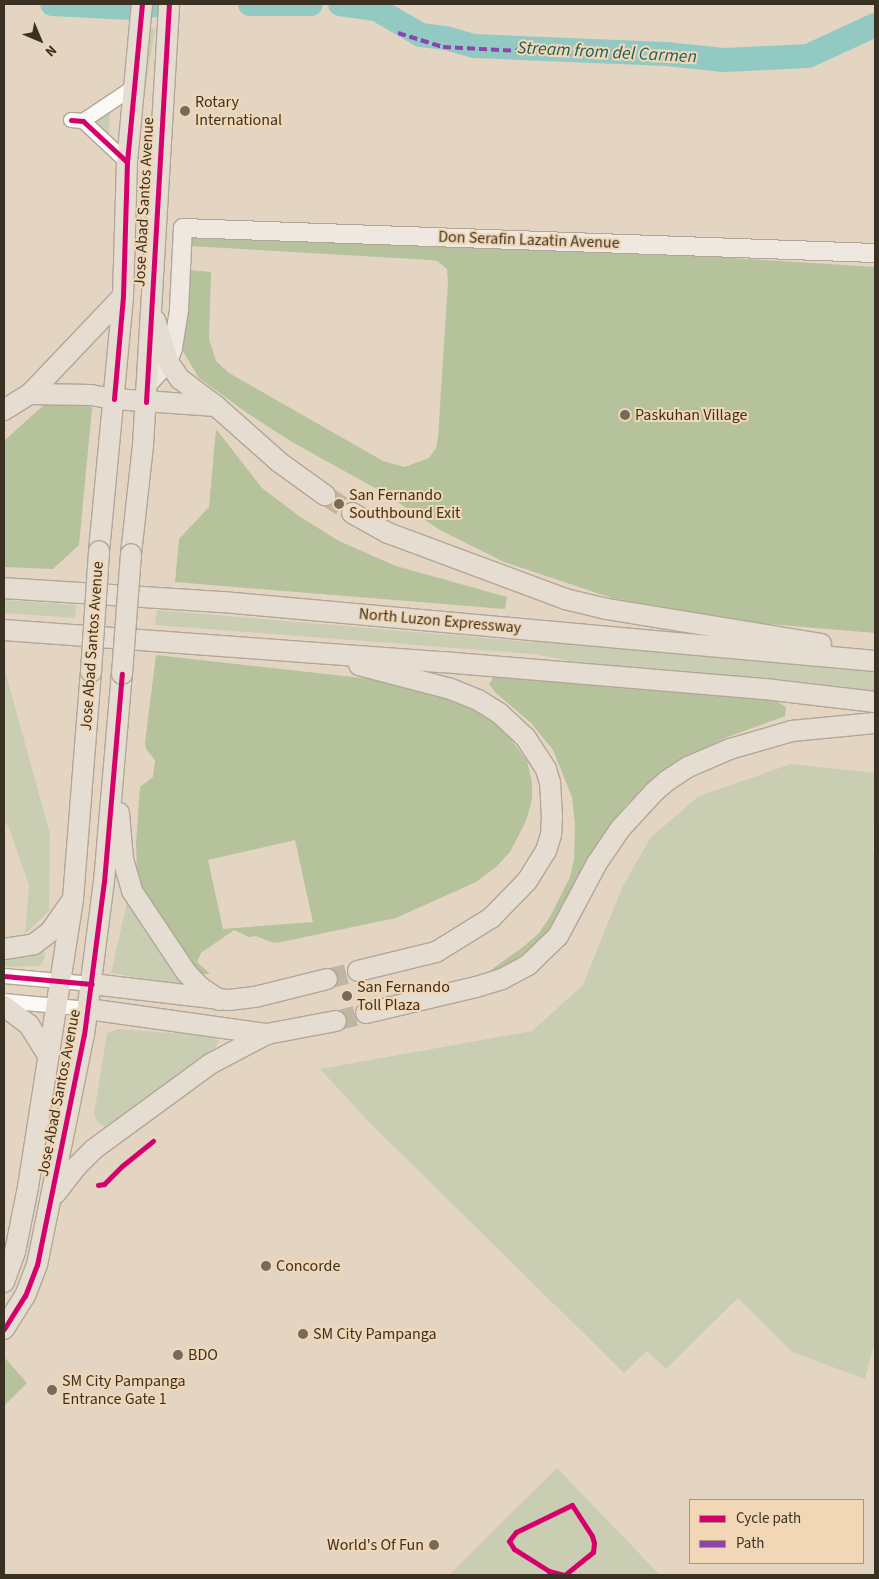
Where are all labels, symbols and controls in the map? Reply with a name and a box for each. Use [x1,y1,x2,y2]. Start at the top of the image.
north arrow [15,15,65,65]
water label: Stream from del Carmen [517,38,697,68]
text: N [40,40,61,61]
place label: Rotary International [195,92,282,130]
marker: Rotary International [179,105,191,117]
street label: Jose Abad Santos Avenue [130,117,158,287]
street label: Don Serafin Lazatin Avenue [438,227,620,253]
place label: Paskuhan Village [635,405,747,425]
marker: Paskuhan Village [619,409,631,421]
place label: San Fernando Southbound Exit [349,485,461,523]
marker: San Fernando Southbound Exit [333,498,345,510]
street label: Jose Abad Santos Avenue [76,561,108,731]
street label: North Luzon Expressway [358,604,522,638]
place label: San Fernando Toll Plaza [357,977,450,1015]
marker: San Fernando Toll Plaza [341,990,353,1002]
street label: Jose Abad Santos Avenue [33,1008,85,1178]
place label: Concorde [276,1256,340,1276]
marker: Concorde [260,1260,272,1272]
place label: SM City Pampanga [313,1324,437,1344]
marker: SM City Pampanga [297,1328,309,1340]
place label: BDO [188,1345,218,1365]
marker: BDO [172,1349,184,1361]
place label: SM City Pampanga Entrance Gate 1 [62,1371,186,1409]
marker: SM City Pampanga Entrance Gate 1 [46,1384,58,1396]
legend [689,1499,864,1564]
text: Cycle path [736,1508,801,1529]
text: Path [736,1533,764,1554]
place label: World's Of Fun [327,1535,424,1555]
marker: World's Of Fun [428,1539,440,1551]

